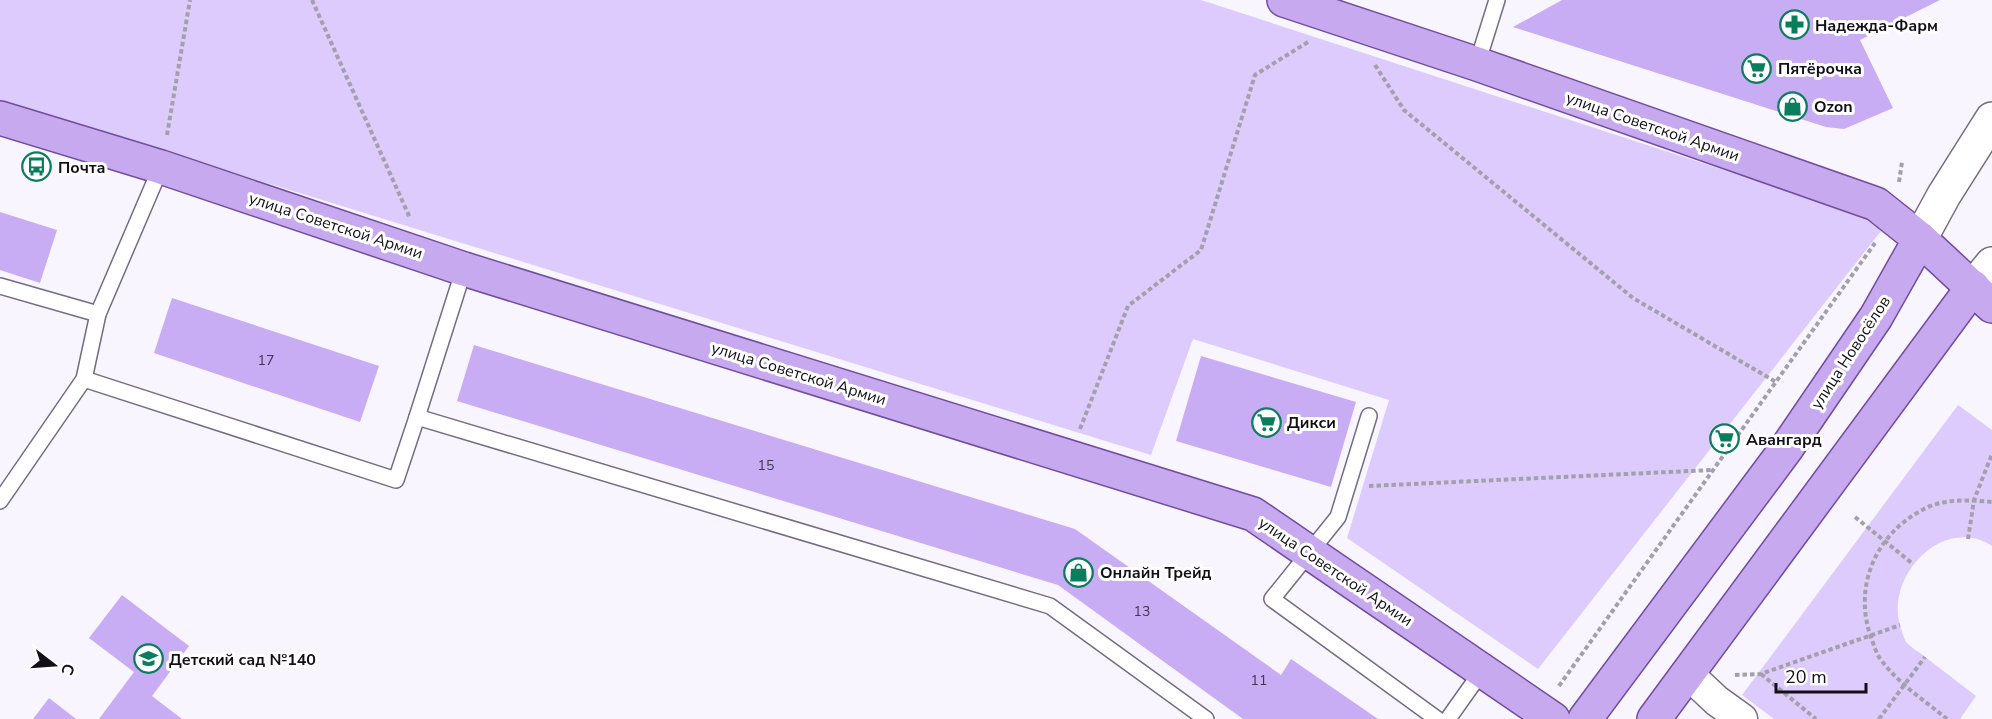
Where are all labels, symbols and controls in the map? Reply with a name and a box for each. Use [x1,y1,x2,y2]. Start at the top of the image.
pharmacy icon: Надежда-Фарм [1778,9,1810,41]
place label: Надежда-Фарм [1815,15,1938,37]
supermarket icon: Пятёрочка [1741,52,1773,84]
place label: Пятёрочка [1778,58,1862,80]
street label: улица Советской Армии [1563,87,1742,167]
shop icon: Ozon [1777,90,1809,122]
place label: Ozon [1814,96,1853,118]
bus stop icon: Почта [21,151,53,183]
place label: Почта [58,157,105,179]
street label: улица Советской Армии [246,187,426,264]
street label: улица Новосёлов [1806,291,1896,413]
street label: улица Советской Армии [709,337,889,411]
house number: 17 [258,351,274,370]
supermarket icon: Дикси [1250,406,1282,438]
place label: Дикси [1287,412,1336,434]
supermarket icon: Авангард [1709,423,1741,455]
place label: Авангард [1746,429,1822,451]
house number: 15 [758,456,774,475]
street label: улица Советской Армии [1254,512,1417,632]
shop icon: Онлайн Трейд [1063,556,1095,588]
place label: Онлайн Трейд [1100,562,1212,584]
house number: 13 [1134,602,1150,621]
north arrow [24,635,84,695]
school or university icon: Детский сад №140 [132,643,164,675]
place label: Детский сад №140 [169,649,316,671]
scale bar [1776,656,1866,694]
text: С [55,661,79,678]
text: 20 m [1785,665,1827,689]
house number: 11 [1251,671,1267,690]

